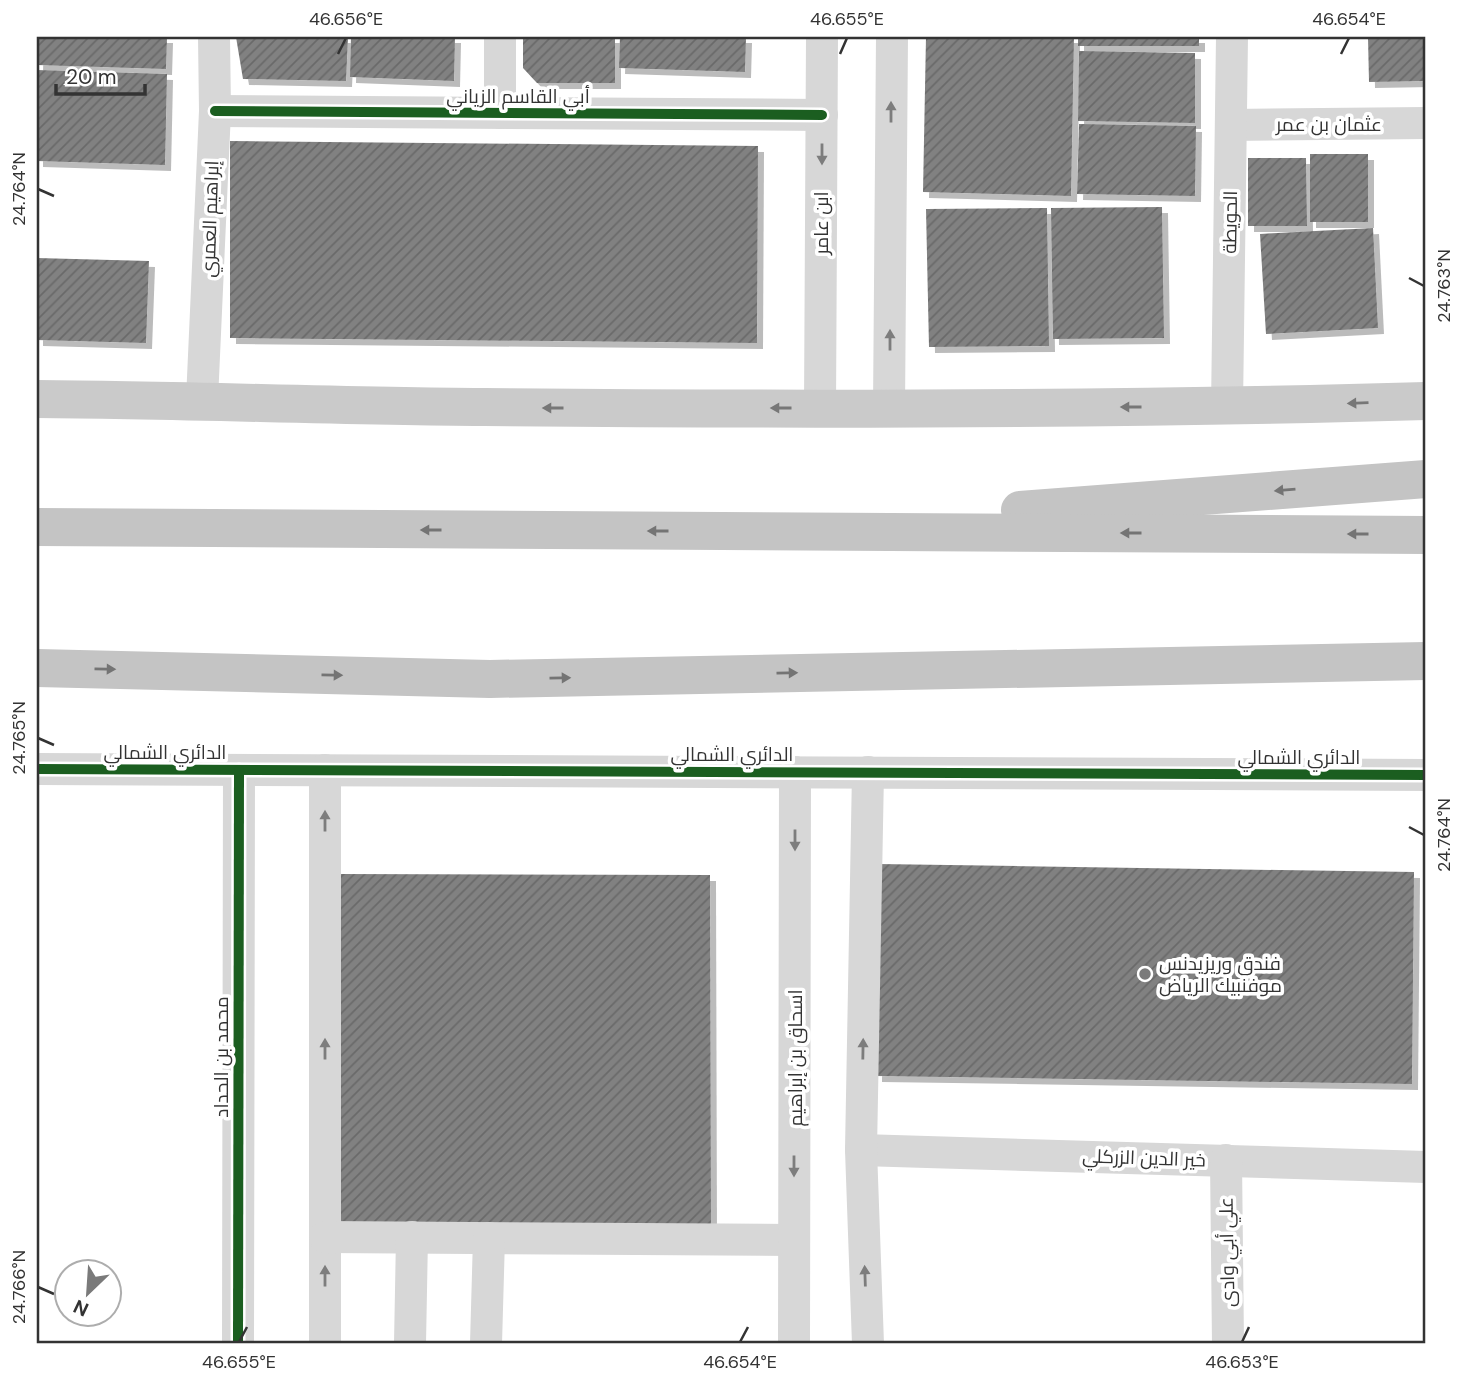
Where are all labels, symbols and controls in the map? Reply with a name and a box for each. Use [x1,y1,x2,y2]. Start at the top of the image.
text: 46.656°E [309,7,383,31]
text: 46.655°E [810,7,884,31]
text: 46.654°E [1312,7,1386,31]
scale bar [56,52,145,96]
text: 20 m [66,63,117,91]
street label: أبي القاسم الزياني [446,84,590,111]
one-way arrow [886,101,897,123]
street label: عثمان بن عمر [1275,112,1382,137]
one-way arrow [816,143,827,165]
text: 24.764°N [7,152,31,226]
street label: إبراهيم العمري [195,160,227,278]
street label: الحويطة [1217,190,1243,254]
street label: ابن عامر [809,191,834,256]
text: 24.763°N [1432,249,1456,323]
one-way arrow [884,329,896,351]
one-way arrow [1347,397,1369,409]
one-way arrow [1119,401,1141,413]
one-way arrow [542,402,564,414]
one-way arrow [769,402,791,414]
one-way arrow [1274,485,1296,496]
one-way arrow [419,524,441,535]
one-way arrow [647,525,669,537]
one-way arrow [1119,527,1141,539]
one-way arrow [1347,528,1369,540]
one-way arrow [94,664,116,675]
one-way arrow [777,668,799,679]
one-way arrow [322,669,344,681]
one-way arrow [549,672,571,684]
text: 24.765°N [7,701,31,775]
street label: الدائري الشمالي [104,740,226,767]
street label: الدائري الشمالي [671,742,793,769]
street label: الدائري الشمالي [1238,745,1360,772]
text: 24.764°N [1432,798,1456,872]
one-way arrow [319,810,331,832]
one-way arrow [789,830,801,852]
place label: فندق وريزيدنس موفنبيك الرياض [1159,951,1282,998]
marker: فندق وريزيدنس موفنبيك الرياض [1137,966,1153,982]
street label: اسحاق بن إبراهيم [783,990,809,1126]
street label: محمد بن الحداد [209,996,234,1118]
one-way arrow [319,1037,331,1059]
one-way arrow [857,1037,869,1059]
street label: خير الدين الزركلي [1082,1143,1206,1175]
one-way arrow [788,1155,800,1177]
street label: علي أبي وادى [1214,1197,1242,1307]
text: 24.766°N [7,1250,31,1324]
north arrow [52,1258,122,1328]
one-way arrow [319,1265,331,1287]
one-way arrow [860,1265,871,1287]
text: N [69,1294,93,1322]
text: 46.655°E [202,1350,276,1374]
text: 46.654°E [703,1350,777,1374]
text: 46.653°E [1205,1350,1279,1374]

